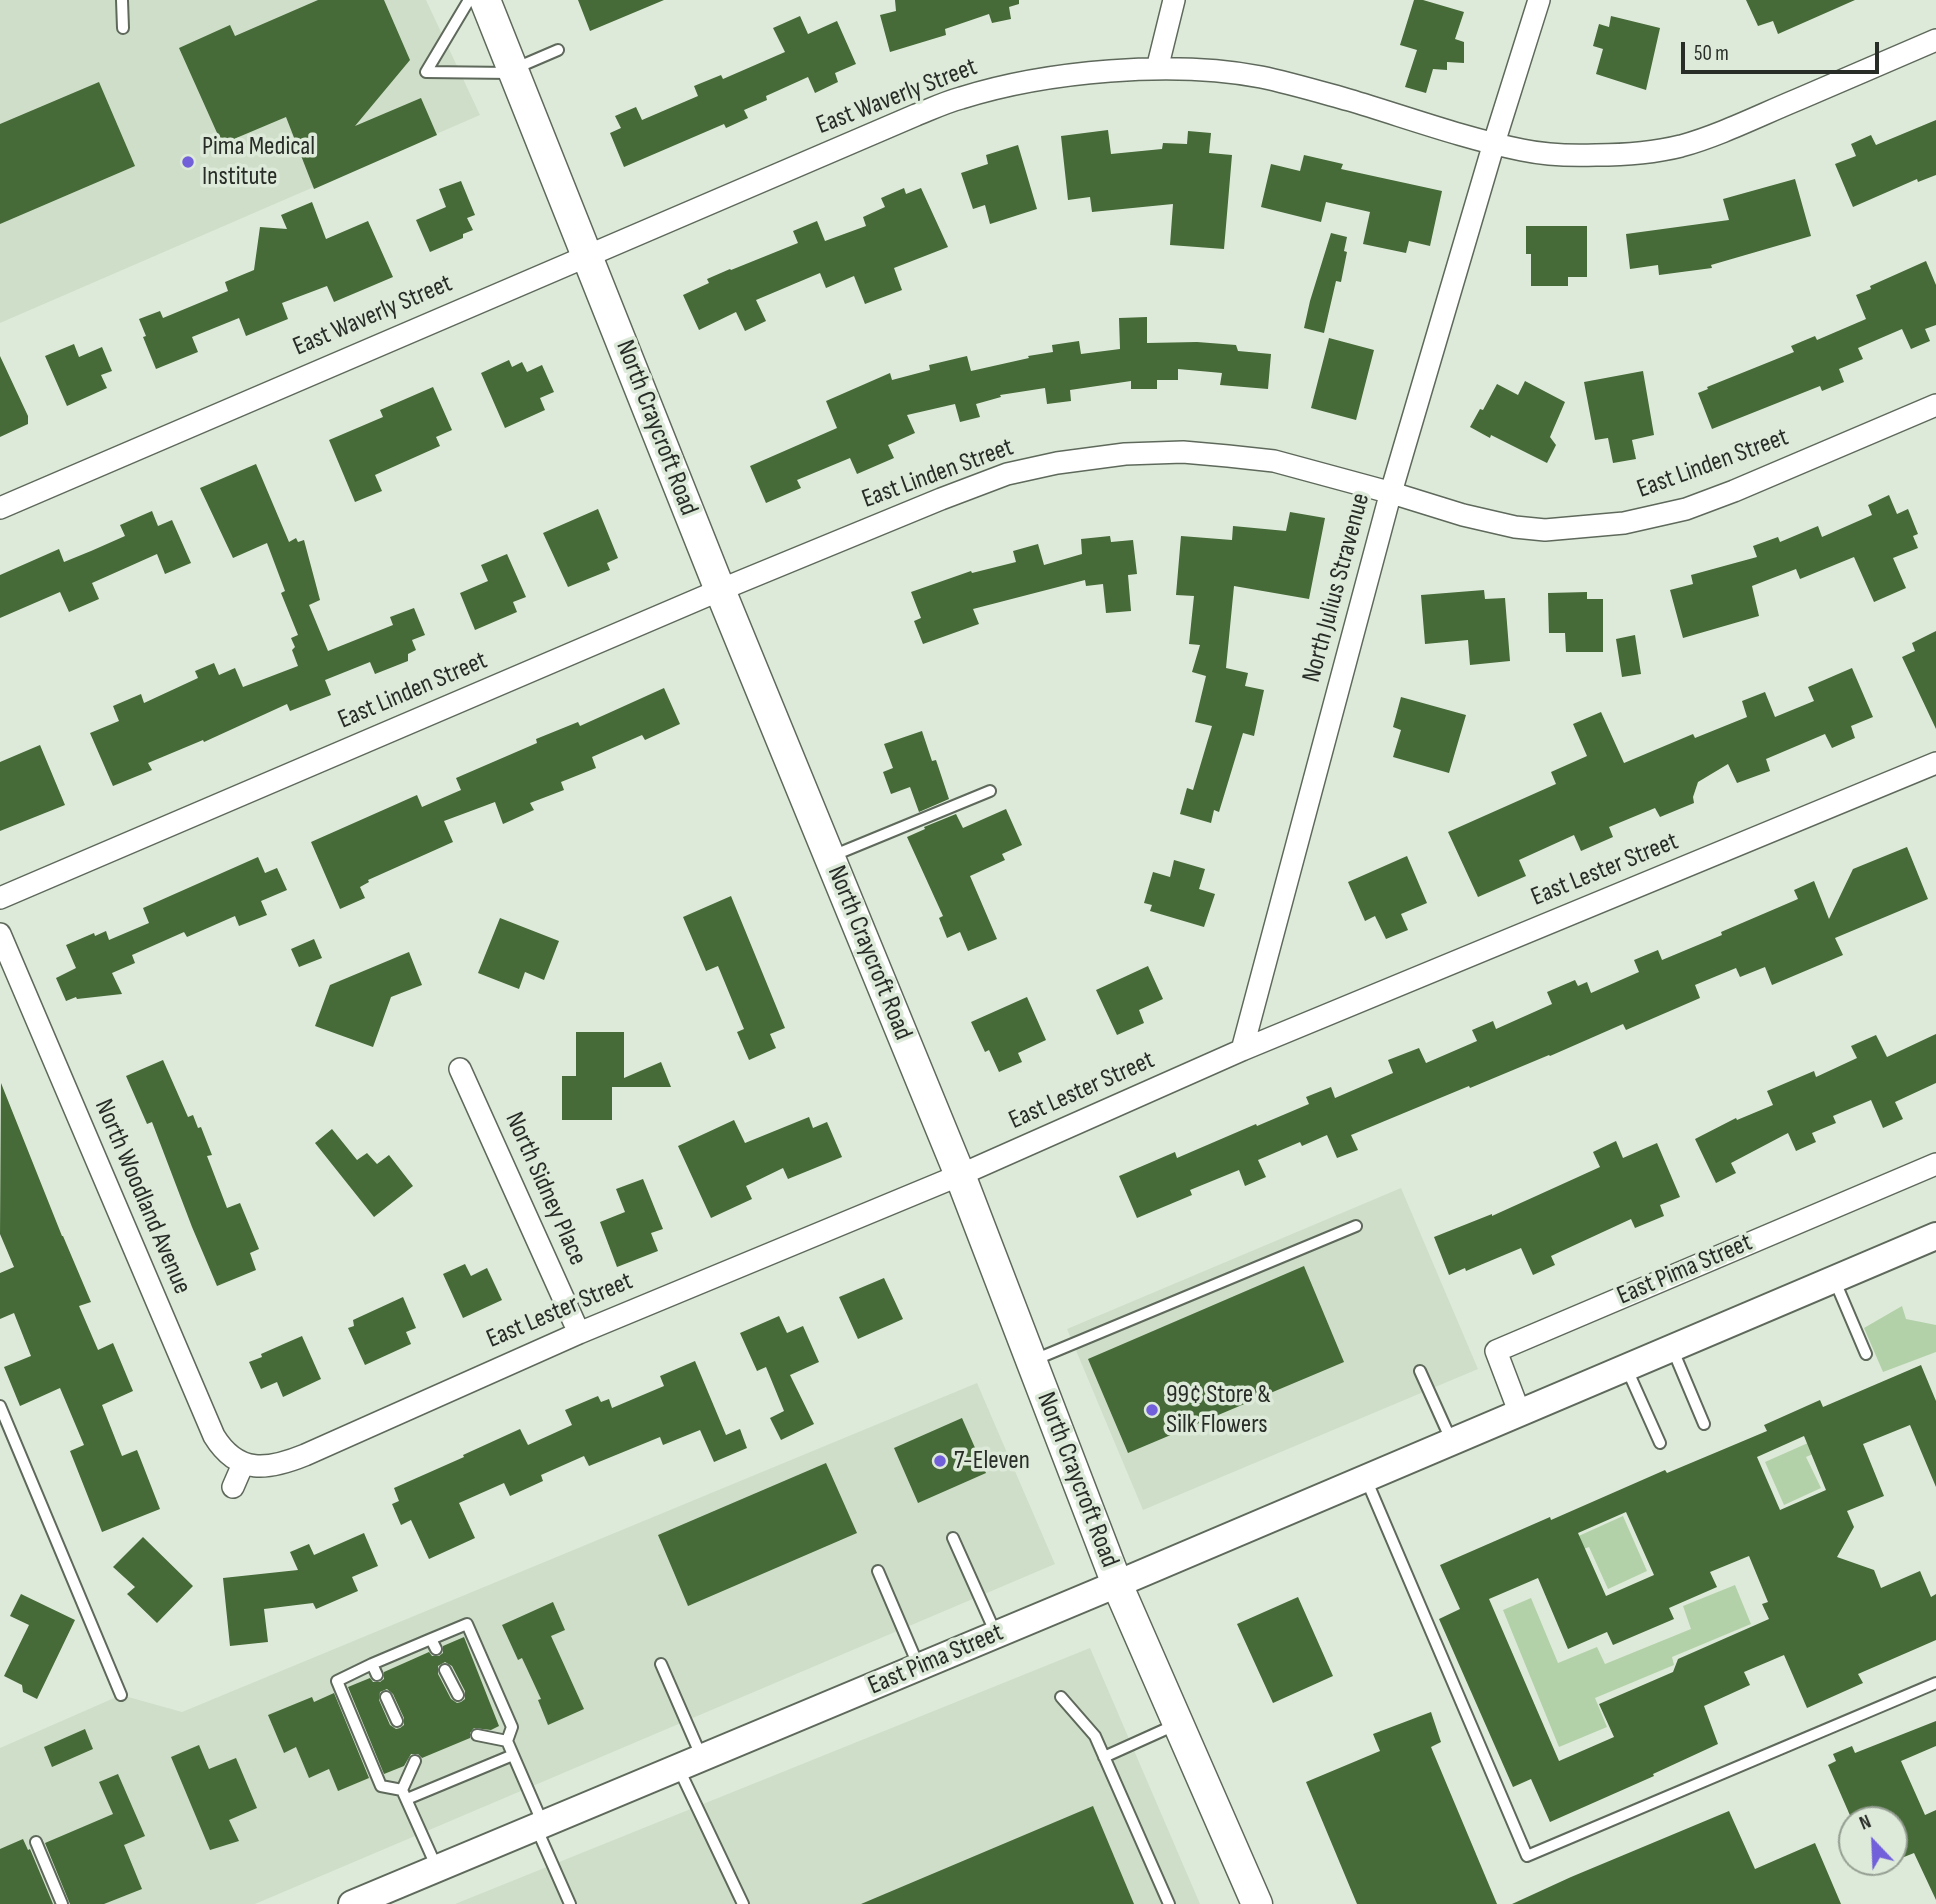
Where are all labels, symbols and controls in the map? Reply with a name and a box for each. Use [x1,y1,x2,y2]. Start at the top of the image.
scale bar [1684,28,1882,72]
text: 50 m [1694,41,1729,66]
street label: East Waverly Street [812,52,982,142]
place label: Pima Medical Institute [202,131,315,192]
marker: Pima Medical Institute [180,154,196,170]
street label: East Waverly Street [289,269,457,363]
street label: North Craycroft Road [608,336,704,520]
street label: East Linden Street [1633,422,1793,506]
street label: East Linden Street [858,432,1018,516]
street label: North Julius Stravenue [1297,490,1377,686]
street label: East Linden Street [334,646,492,736]
street label: East Lester Street [1527,826,1683,914]
street label: North Craycroft Road [820,861,918,1045]
street label: East Lester Street [1005,1045,1159,1137]
street label: North Woodland Avenue [87,1095,197,1299]
street label: North Sidney Place [497,1108,593,1270]
street label: East Pima Street [1613,1228,1757,1312]
street label: East Lester Street [482,1266,638,1356]
place label: 99¢ Store & Silk Flowers [1166,1379,1271,1440]
street label: North Craycroft Road [1029,1388,1125,1572]
marker: 99¢ Store & Silk Flowers [1144,1402,1160,1418]
place label: 7-Eleven [954,1445,1030,1477]
marker: 7-Eleven [932,1453,948,1469]
street label: East Pima Street [864,1618,1008,1702]
north arrow [1838,1806,1908,1876]
text: N [1856,1810,1875,1836]

